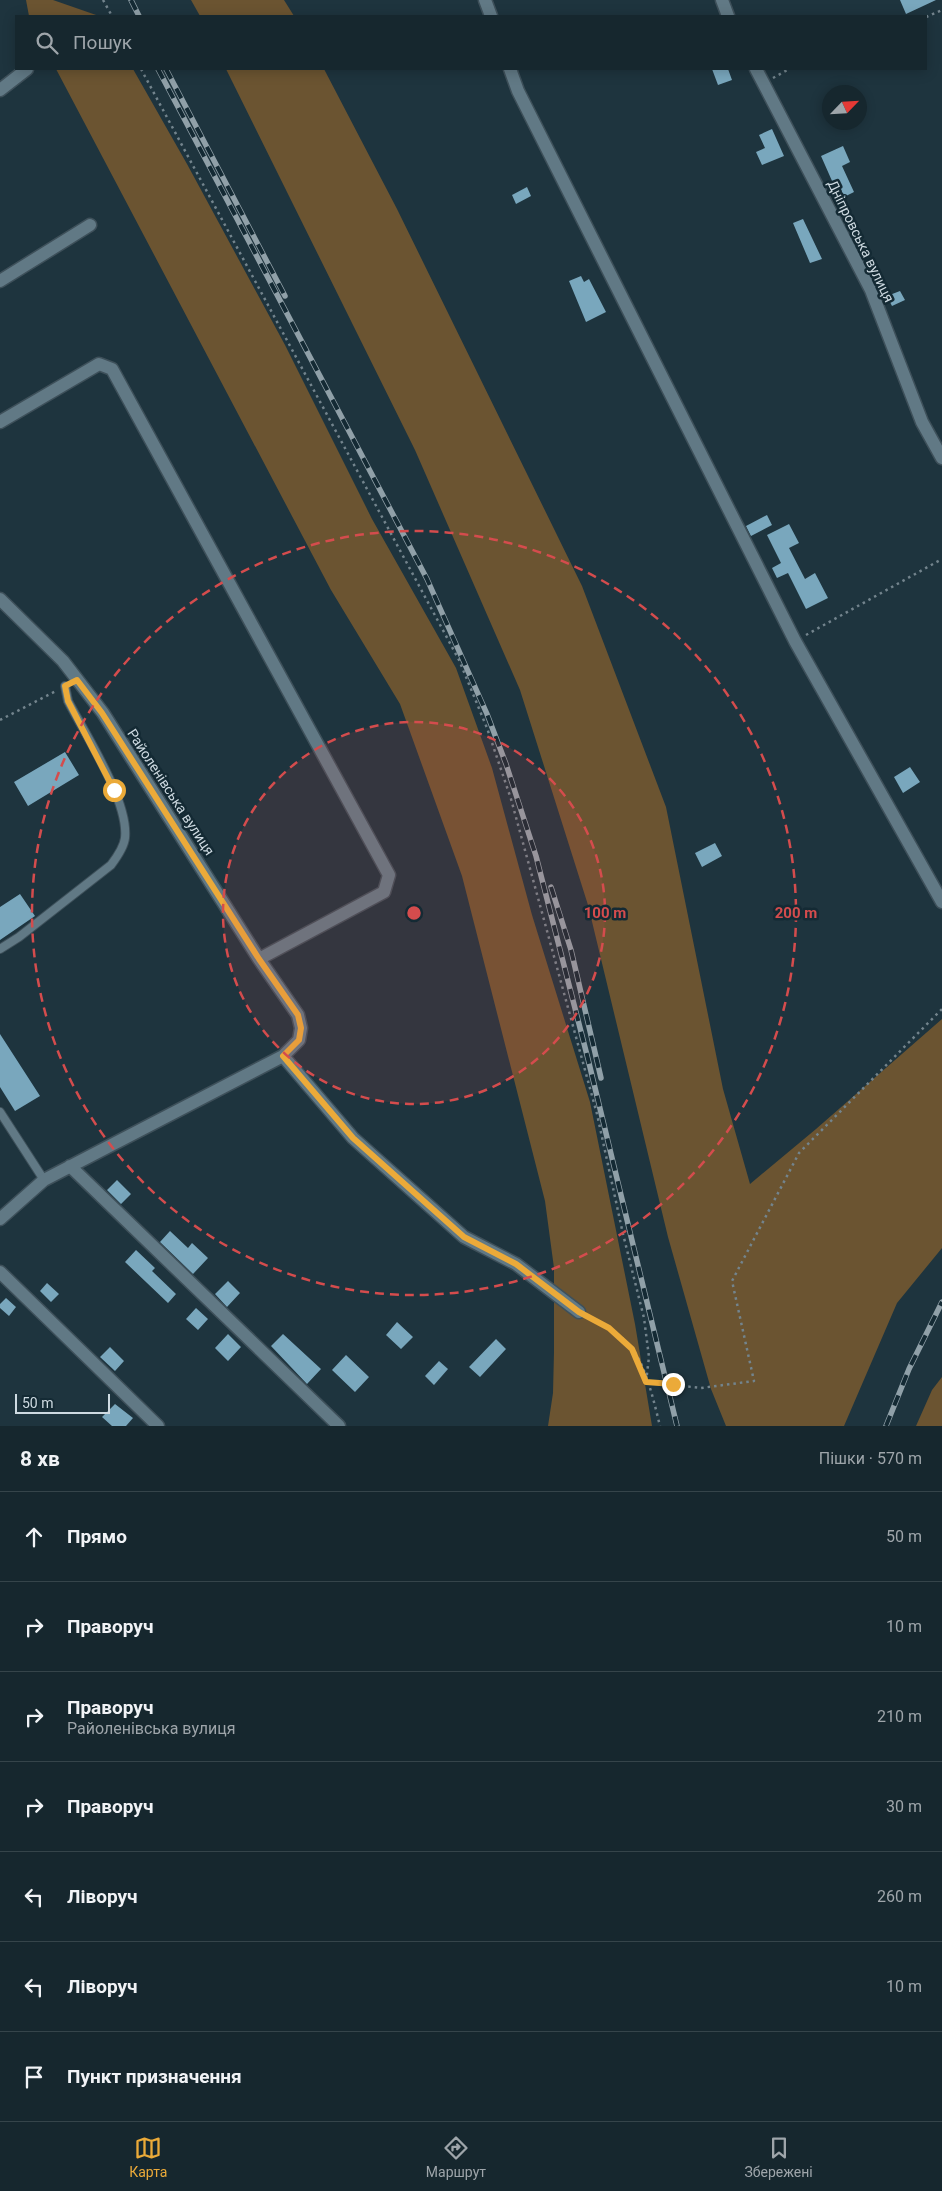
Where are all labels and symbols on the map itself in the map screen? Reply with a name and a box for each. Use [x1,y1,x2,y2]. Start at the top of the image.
north arrow [822,85,867,130]
street label: Дніпровська вулиця [824,177,898,305]
street label: Райоленівська вулиця [124,726,218,858]
route start [103,779,126,802]
centre of rings [405,904,423,922]
text: 100 m [584,904,626,922]
text: 200 m [775,904,817,922]
route end [662,1373,685,1396]
scale bar [15,1391,110,1414]

